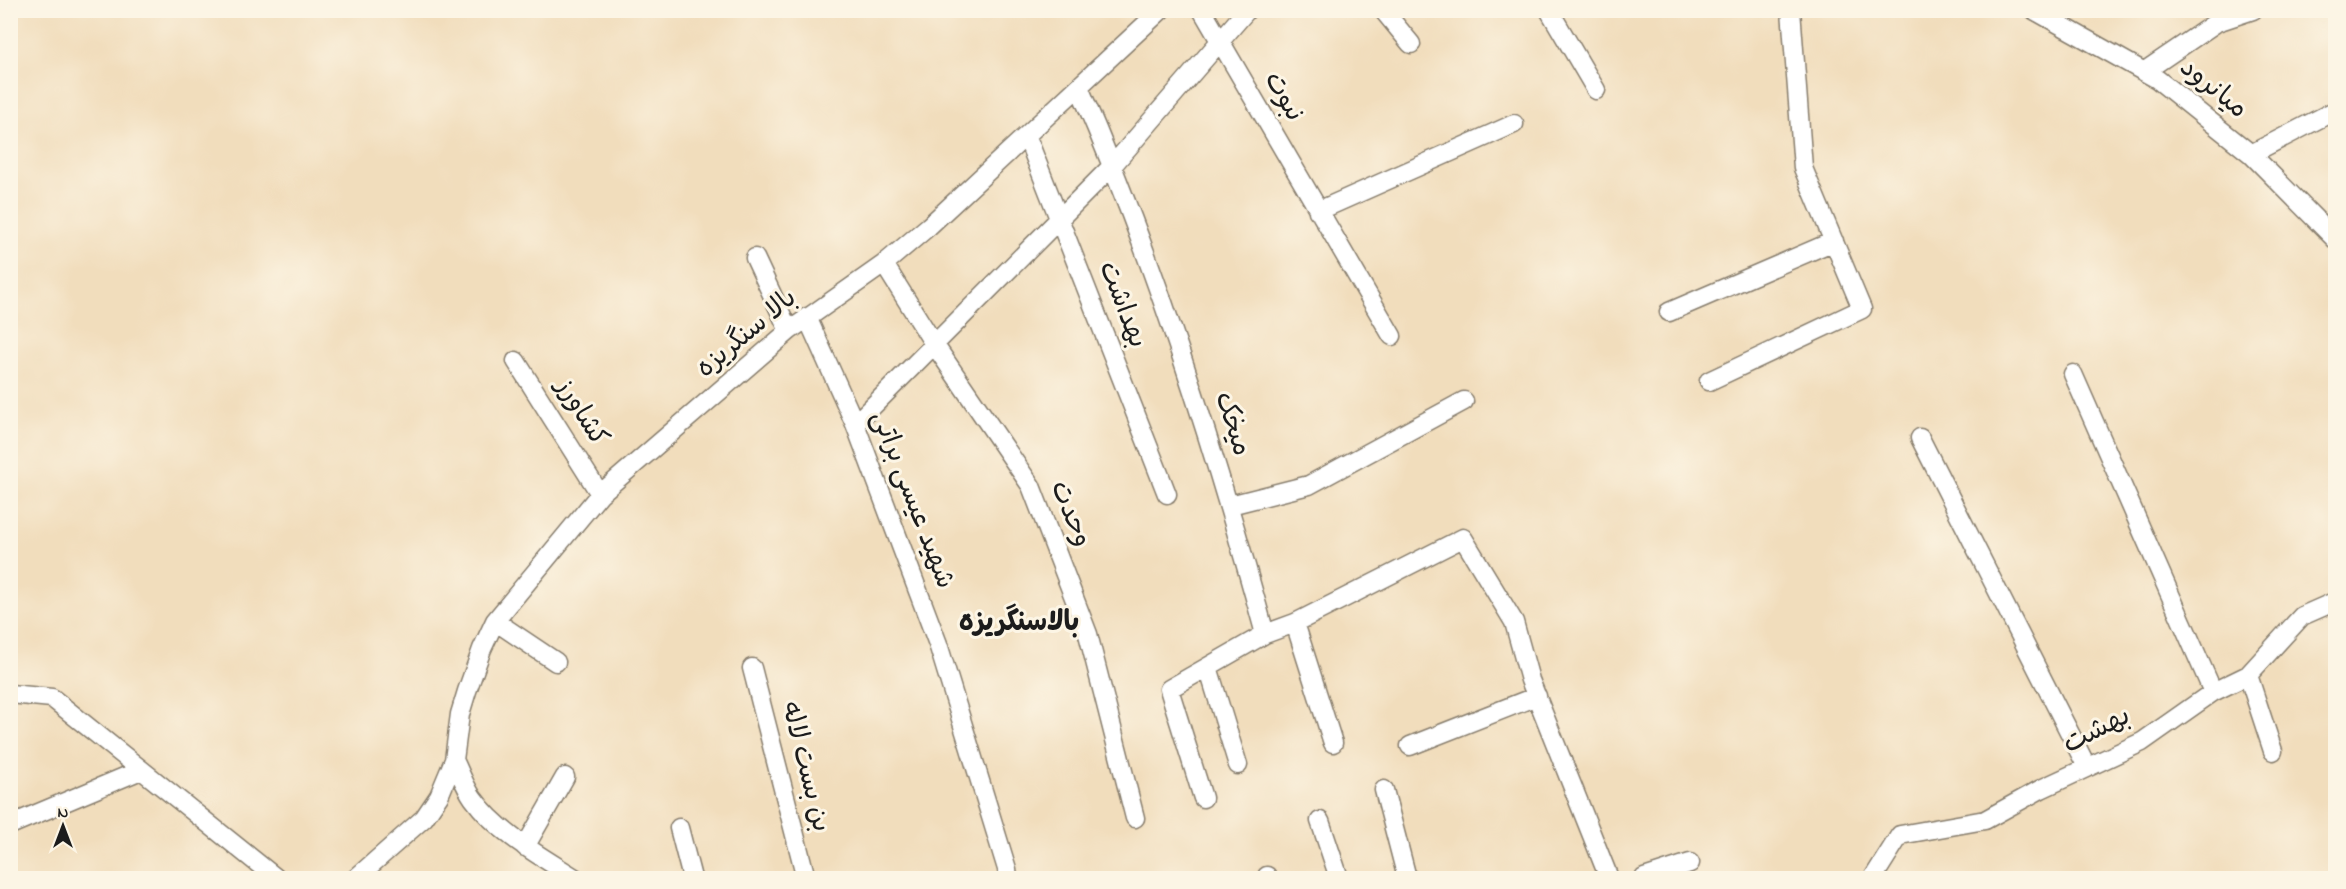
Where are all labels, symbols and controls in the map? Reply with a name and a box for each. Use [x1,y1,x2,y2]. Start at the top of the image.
street label: میانرود [2170,49,2256,129]
street label: نبوت [1253,65,1313,129]
street label: بهداشت [1088,256,1156,354]
street label: بالا سنگریزه [688,280,806,388]
street label: کشاورز [544,370,617,455]
street label: میخک [1203,387,1261,461]
street label: شهید عیسی براتی [860,405,964,595]
street label: وحدت [1039,475,1101,553]
district label: بالاسنگریزه [959,603,1079,644]
street label: بهشت [2056,697,2138,765]
street label: بن بست لاله [770,698,840,836]
north arrow [33,796,93,856]
text: N [58,801,69,825]

